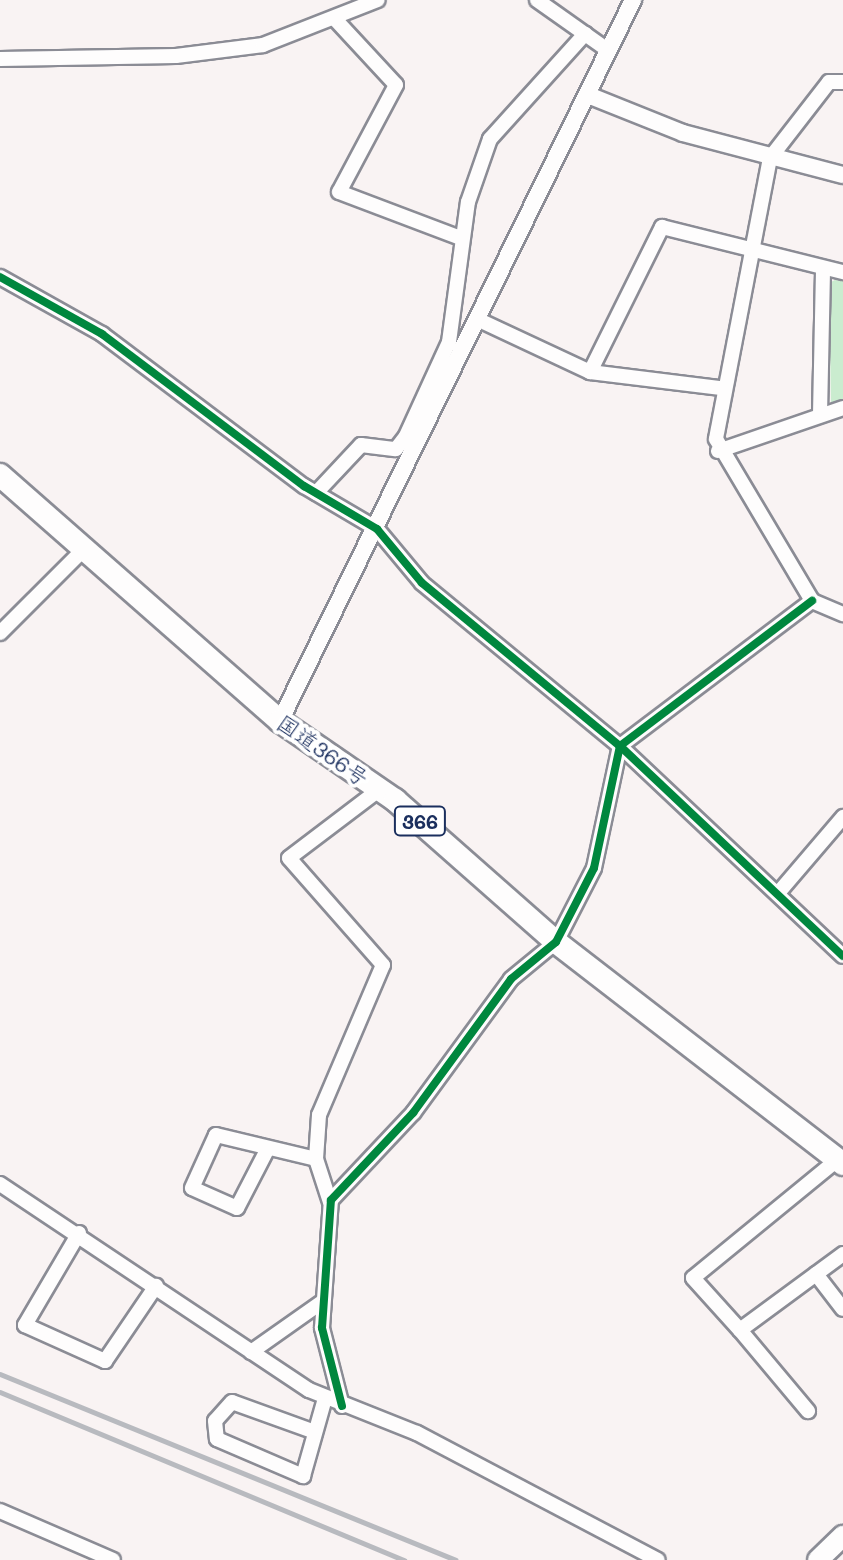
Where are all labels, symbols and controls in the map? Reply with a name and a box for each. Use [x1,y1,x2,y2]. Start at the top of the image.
street label: 国道366号 [272,709,374,791]
road number: 366 [392,805,448,837]

